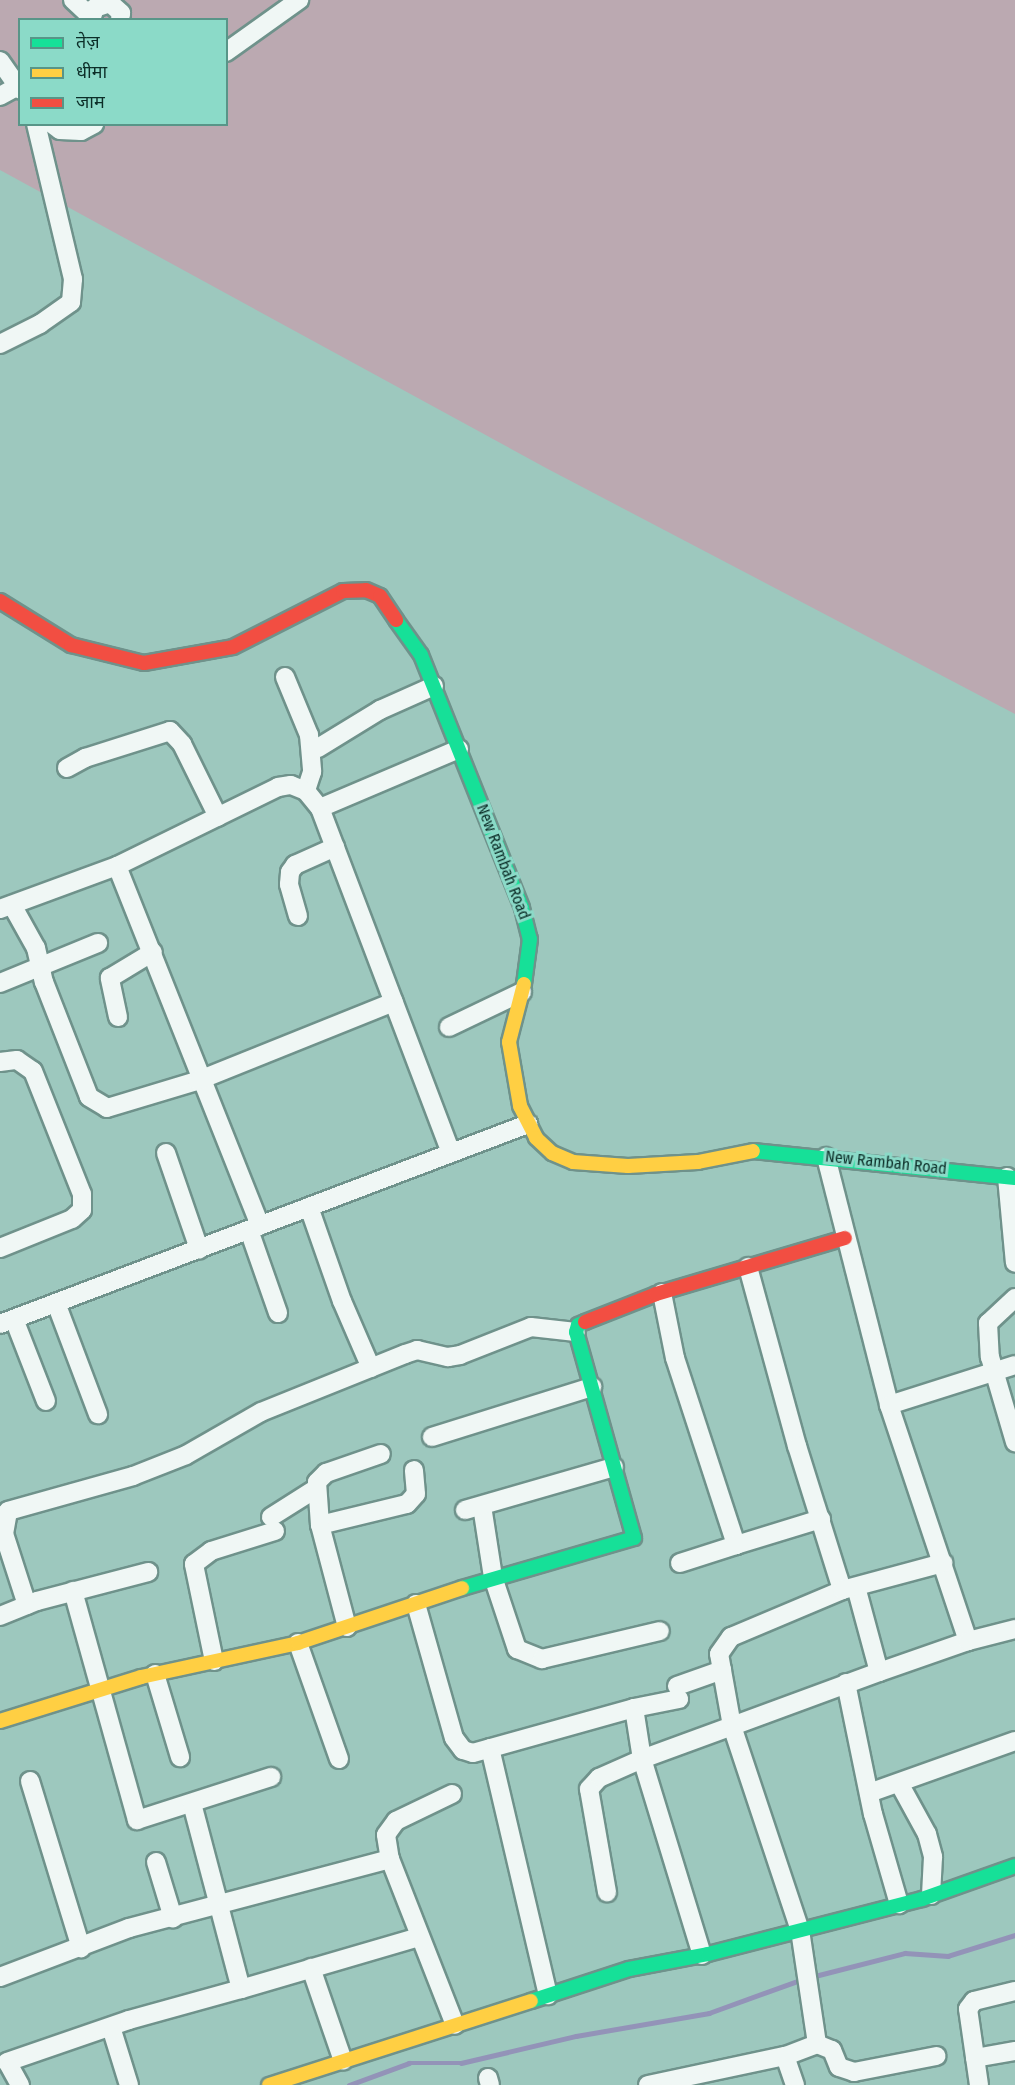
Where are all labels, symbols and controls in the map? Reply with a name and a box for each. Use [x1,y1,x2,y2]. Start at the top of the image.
legend [18,18,228,126]
text: तेज़ [76,31,100,53]
text: धीमा [76,61,107,83]
text: जाम [76,91,105,113]
street label: New Rambah Road [472,802,534,922]
street label: New Rambah Road [824,1147,948,1179]

